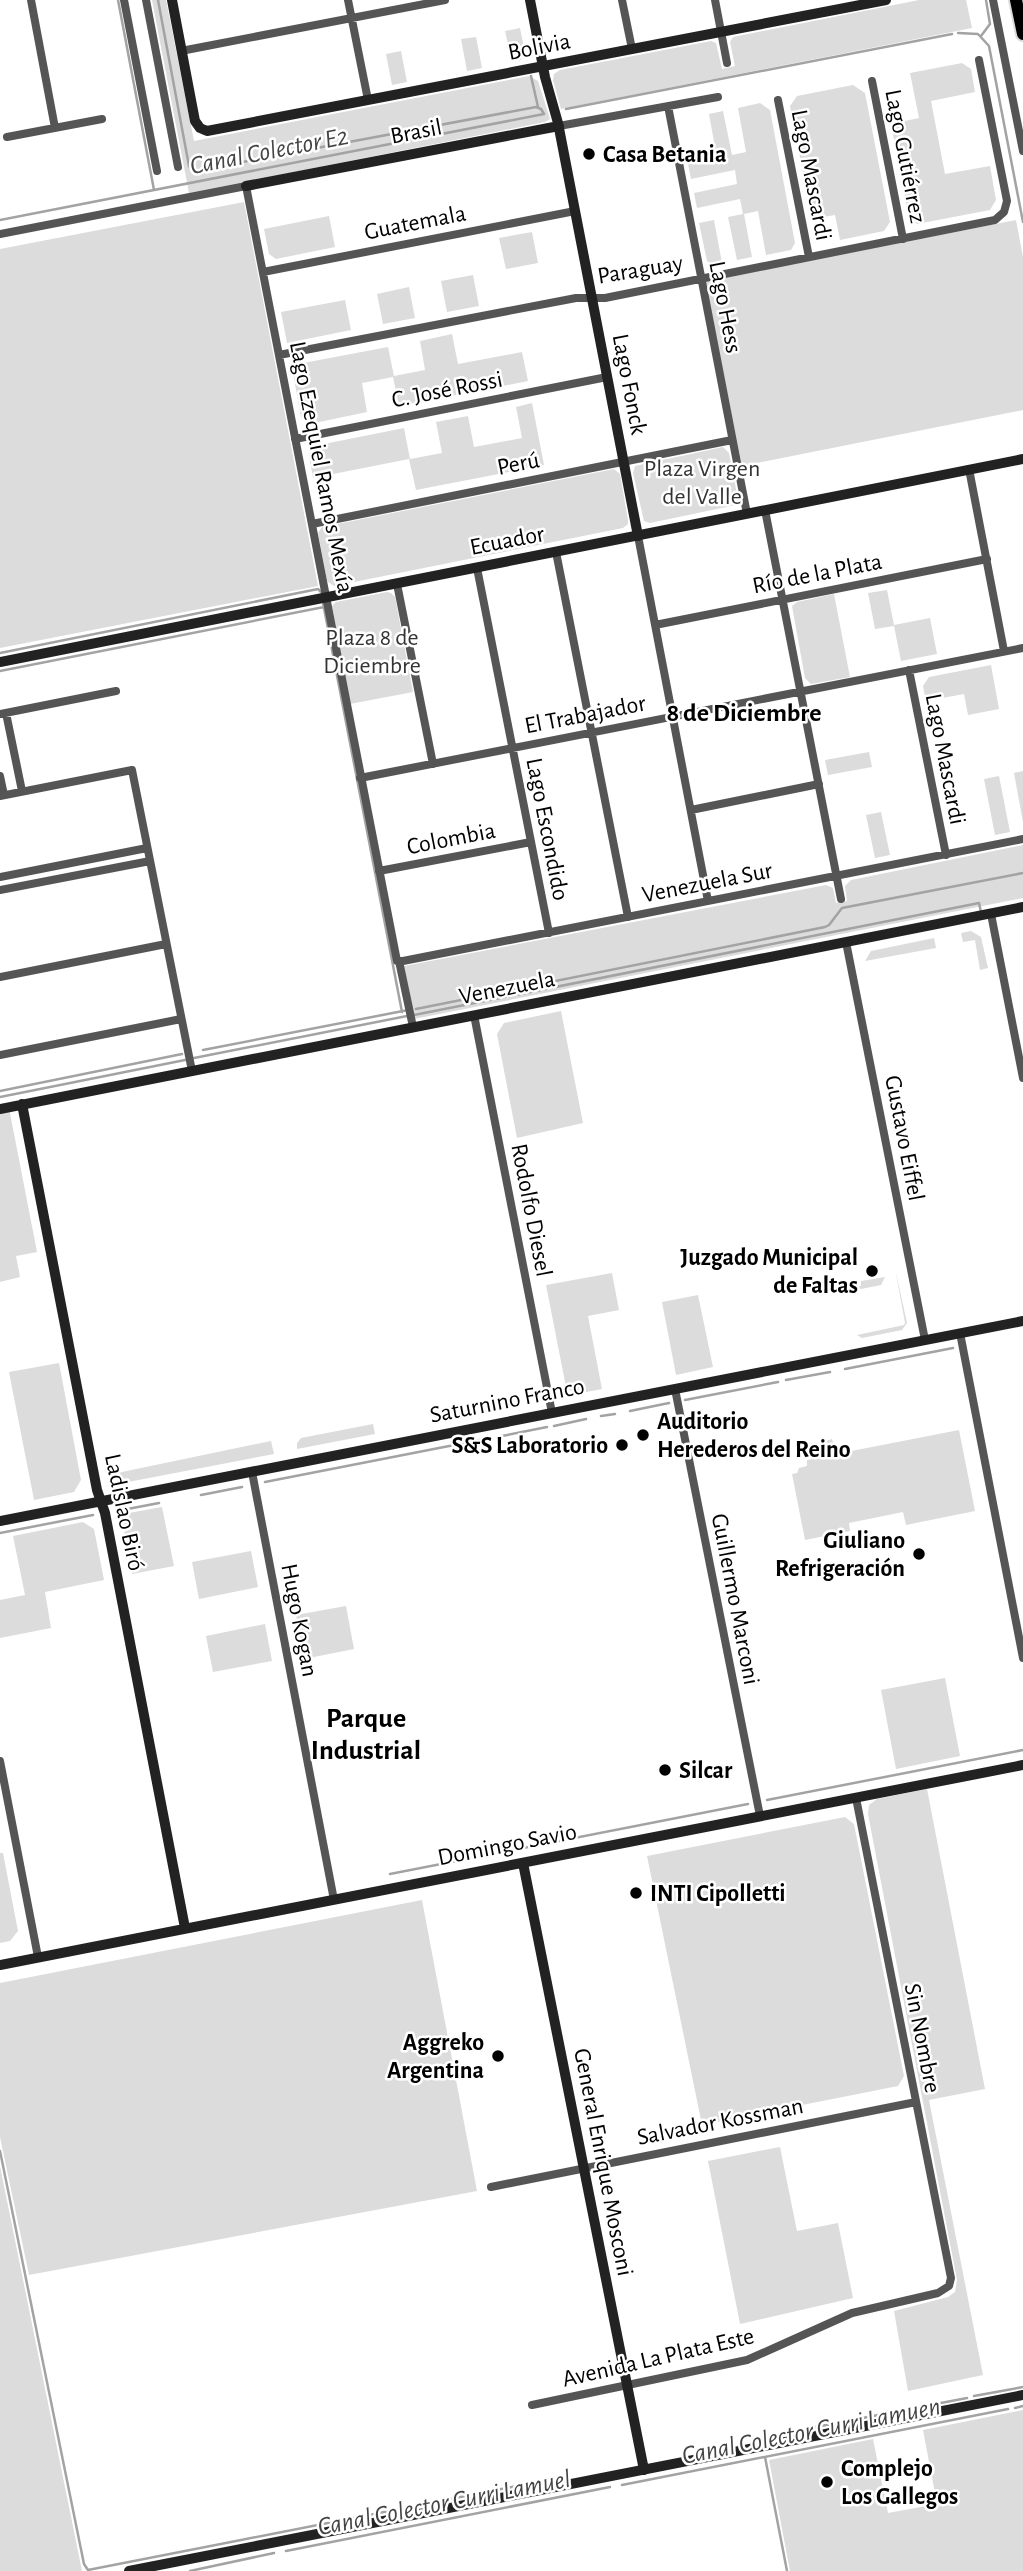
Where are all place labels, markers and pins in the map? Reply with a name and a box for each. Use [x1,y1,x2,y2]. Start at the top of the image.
place label: Casa Betania [603,143,726,167]
marker: Casa Betania [581,146,597,162]
place label: Juzgado Municipal de Faltas [680,1246,858,1298]
marker: Juzgado Municipal de Faltas [864,1263,880,1279]
place label: Auditorio Herederos del Reino [657,1410,851,1462]
marker: Auditorio Herederos del Reino [635,1427,651,1443]
place label: S&S Laboratorio [451,1434,608,1458]
marker: S&S Laboratorio [614,1437,630,1453]
place label: Giuliano Refrigeración [775,1529,905,1581]
marker: Giuliano Refrigeración [911,1546,927,1562]
place label: Silcar [679,1759,733,1783]
marker: Silcar [657,1762,673,1778]
place label: INTI Cipolletti [650,1882,786,1906]
marker: INTI Cipolletti [628,1885,644,1901]
place label: Aggreko Argentina [387,2031,484,2083]
marker: Aggreko Argentina [490,2048,506,2064]
place label: Complejo Los Gallegos [841,2457,958,2509]
marker: Complejo Los Gallegos [819,2474,835,2490]

